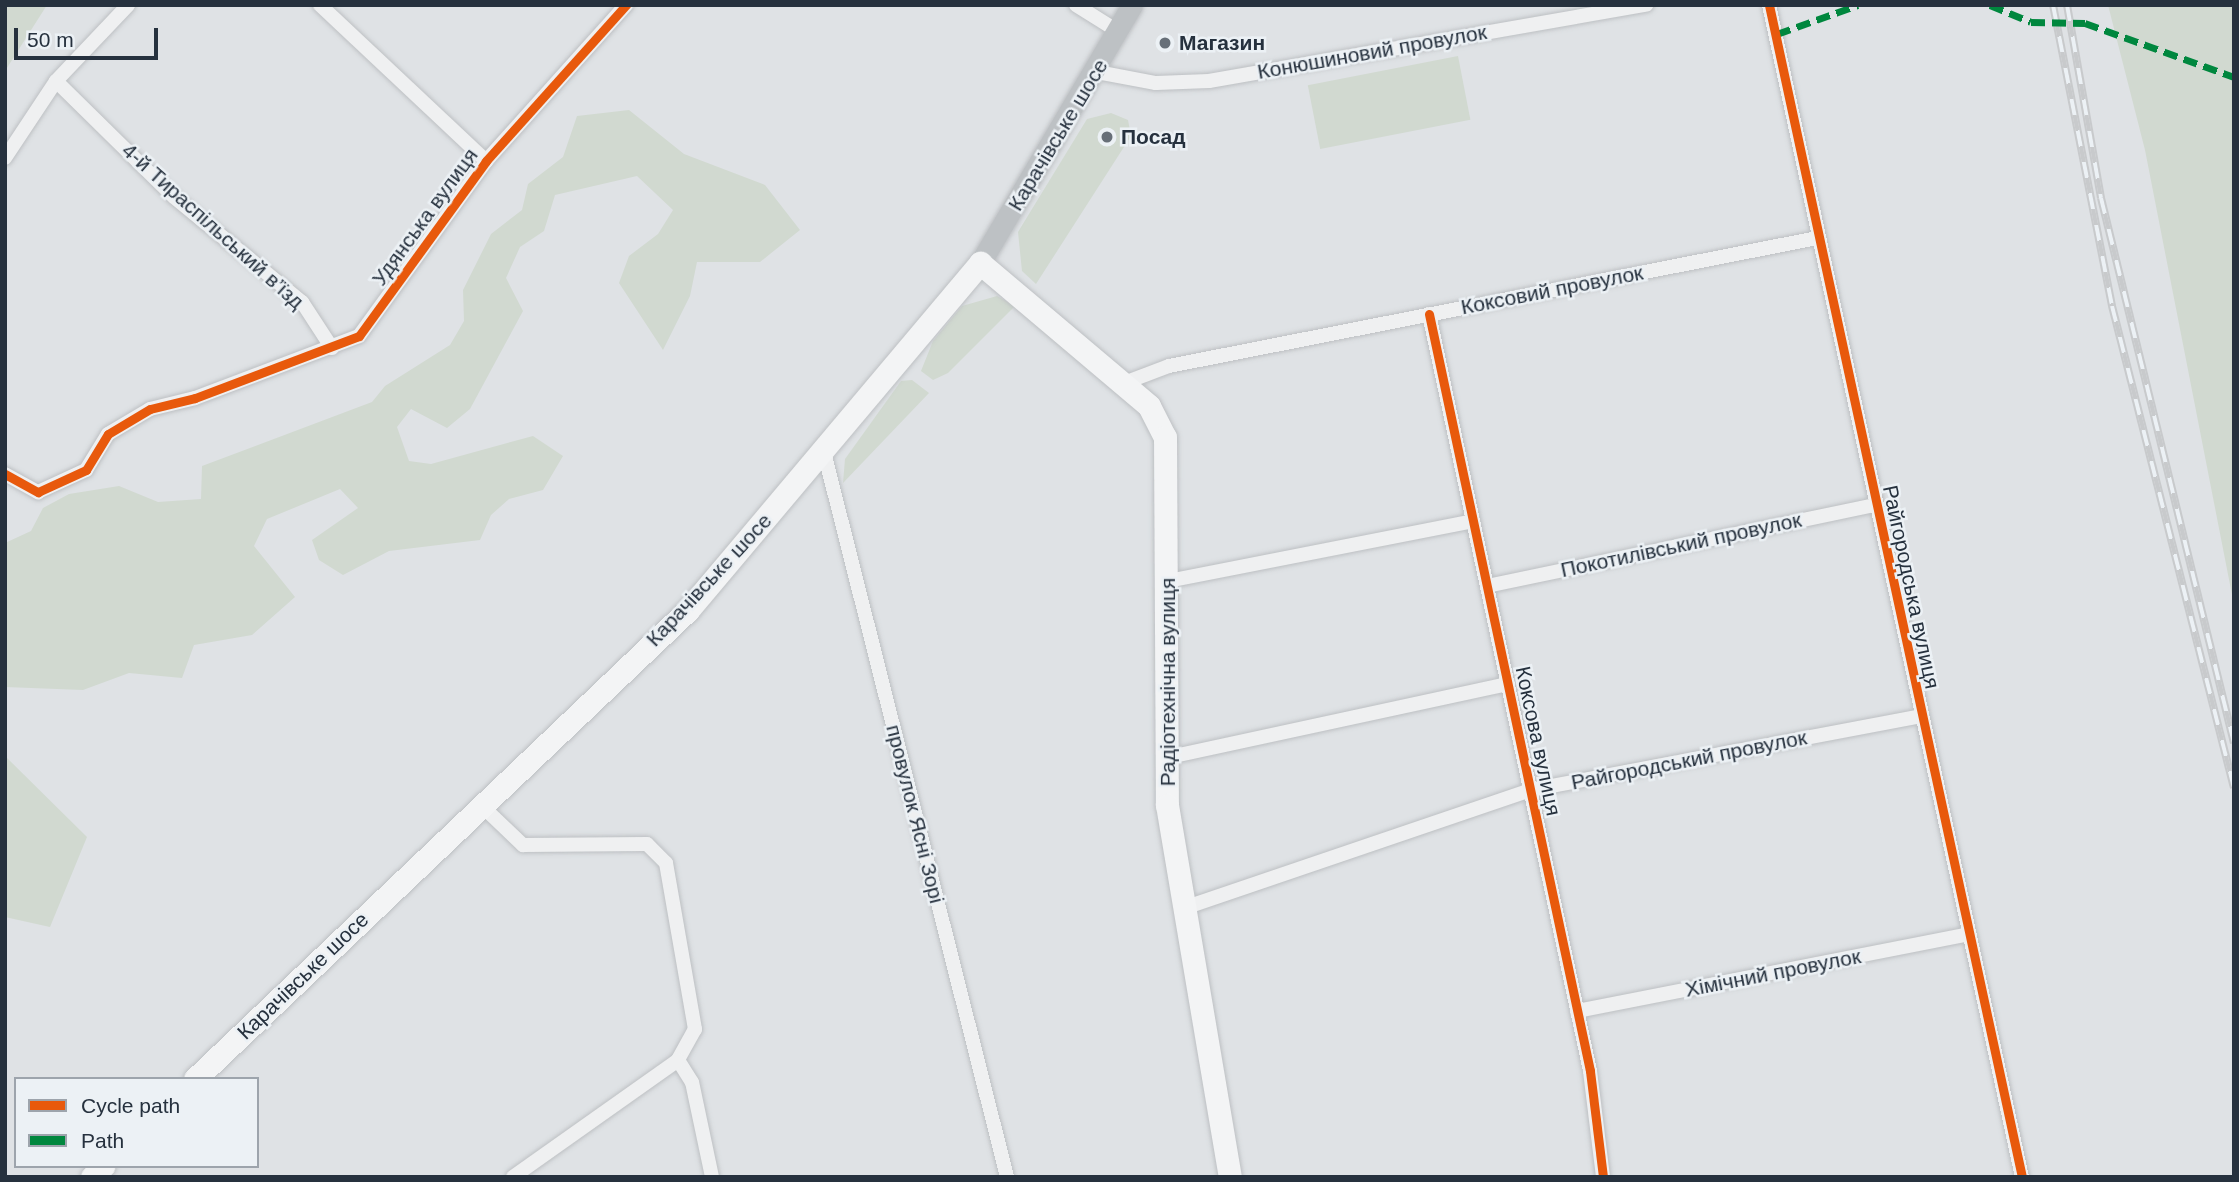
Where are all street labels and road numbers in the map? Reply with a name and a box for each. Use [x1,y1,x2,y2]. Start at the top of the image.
street label: Конюшиновий провулок [1255,19,1489,85]
street label: Карачівське шосе [1003,55,1113,215]
street label: 4-й Тираспільський в’їзд [117,138,309,314]
street label: Удянська вулиця [367,143,483,291]
street label: Коксовий провулок [1459,260,1645,320]
street label: Райгородська вулиця [1877,483,1945,691]
street label: Покотилівський провулок [1558,507,1804,583]
street label: Карачівське шосе [641,508,777,652]
street label: Радіотехнічна вулиця [1155,578,1181,786]
street label: Коксова вулиця [1510,664,1566,818]
street label: провулок Ясні Зорі [881,722,949,906]
street label: Райгородський провулок [1569,725,1809,795]
street label: Карачівське шосе [232,907,374,1045]
street label: Хімічний провулок [1683,944,1863,1002]

